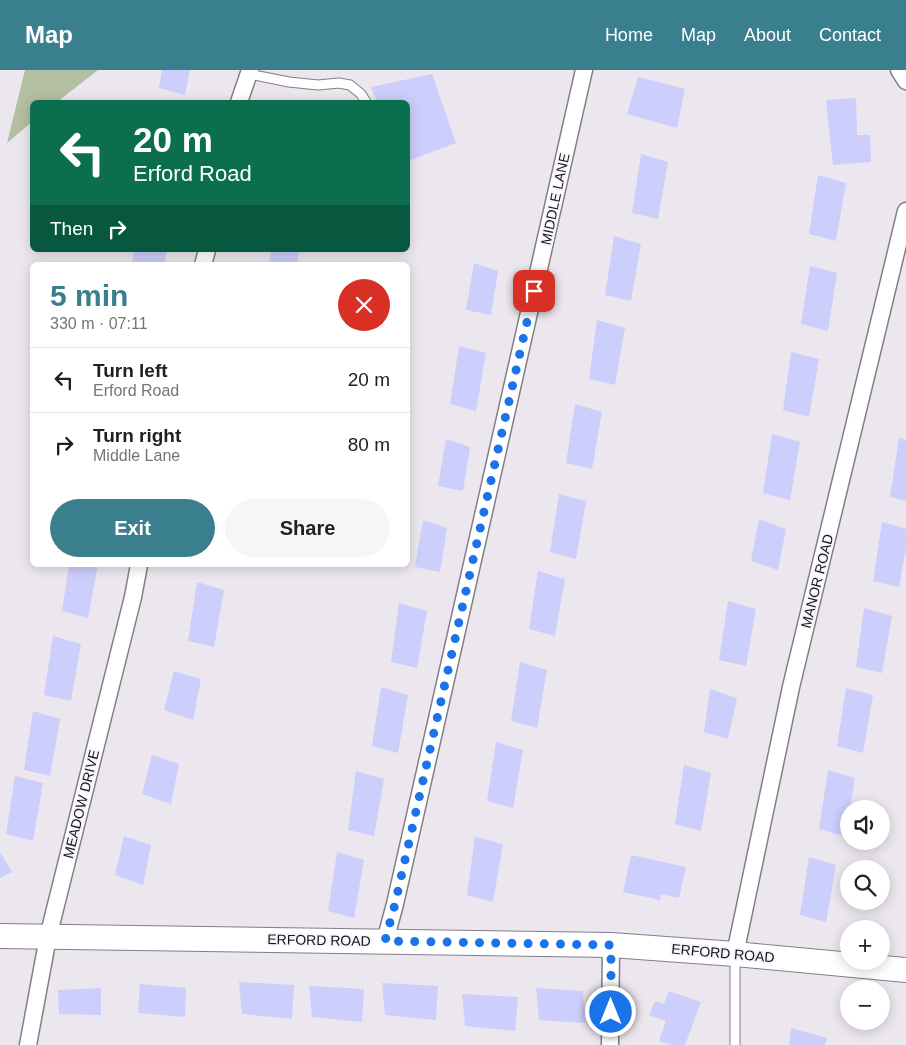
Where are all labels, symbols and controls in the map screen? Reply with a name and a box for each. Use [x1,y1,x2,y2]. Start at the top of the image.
text: Map [25,21,73,48]
text: Home [605,25,653,45]
text: Map [681,25,716,45]
text: About [744,25,791,45]
text: Contact [819,25,881,45]
icon: left [50,120,115,185]
text: 20 m [133,120,213,159]
street label: MIDDLE LANE [537,152,573,246]
text: Erford Road [133,161,252,186]
icon: right [103,215,131,243]
text: Then [50,218,93,239]
pin [513,270,555,312]
icon: arrive [520,277,548,305]
text: 5 min [50,279,128,312]
button: close [338,279,390,331]
text: 330 m · 07:11 [50,315,148,332]
text: Turn left [93,360,168,381]
icon: left [50,366,78,394]
text: 20 m [348,369,390,390]
text: Erford Road [93,382,179,399]
text: Turn right [93,425,181,446]
icon: right [50,431,78,459]
text: 80 m [348,434,390,455]
text: Middle Lane [93,447,180,464]
button: Exit [50,499,215,557]
button: Share [225,499,390,557]
street label: MANOR ROAD [798,532,836,630]
street label: MEADOW DRIVE [60,748,102,860]
map controls [840,800,890,1030]
button: sound [840,800,890,850]
button: search [840,860,890,910]
button: + [840,920,890,970]
street label: ERFORD ROAD [267,931,371,949]
street label: ERFORD ROAD [671,941,775,965]
button: − [840,980,890,1030]
position arrow [584,985,636,1037]

